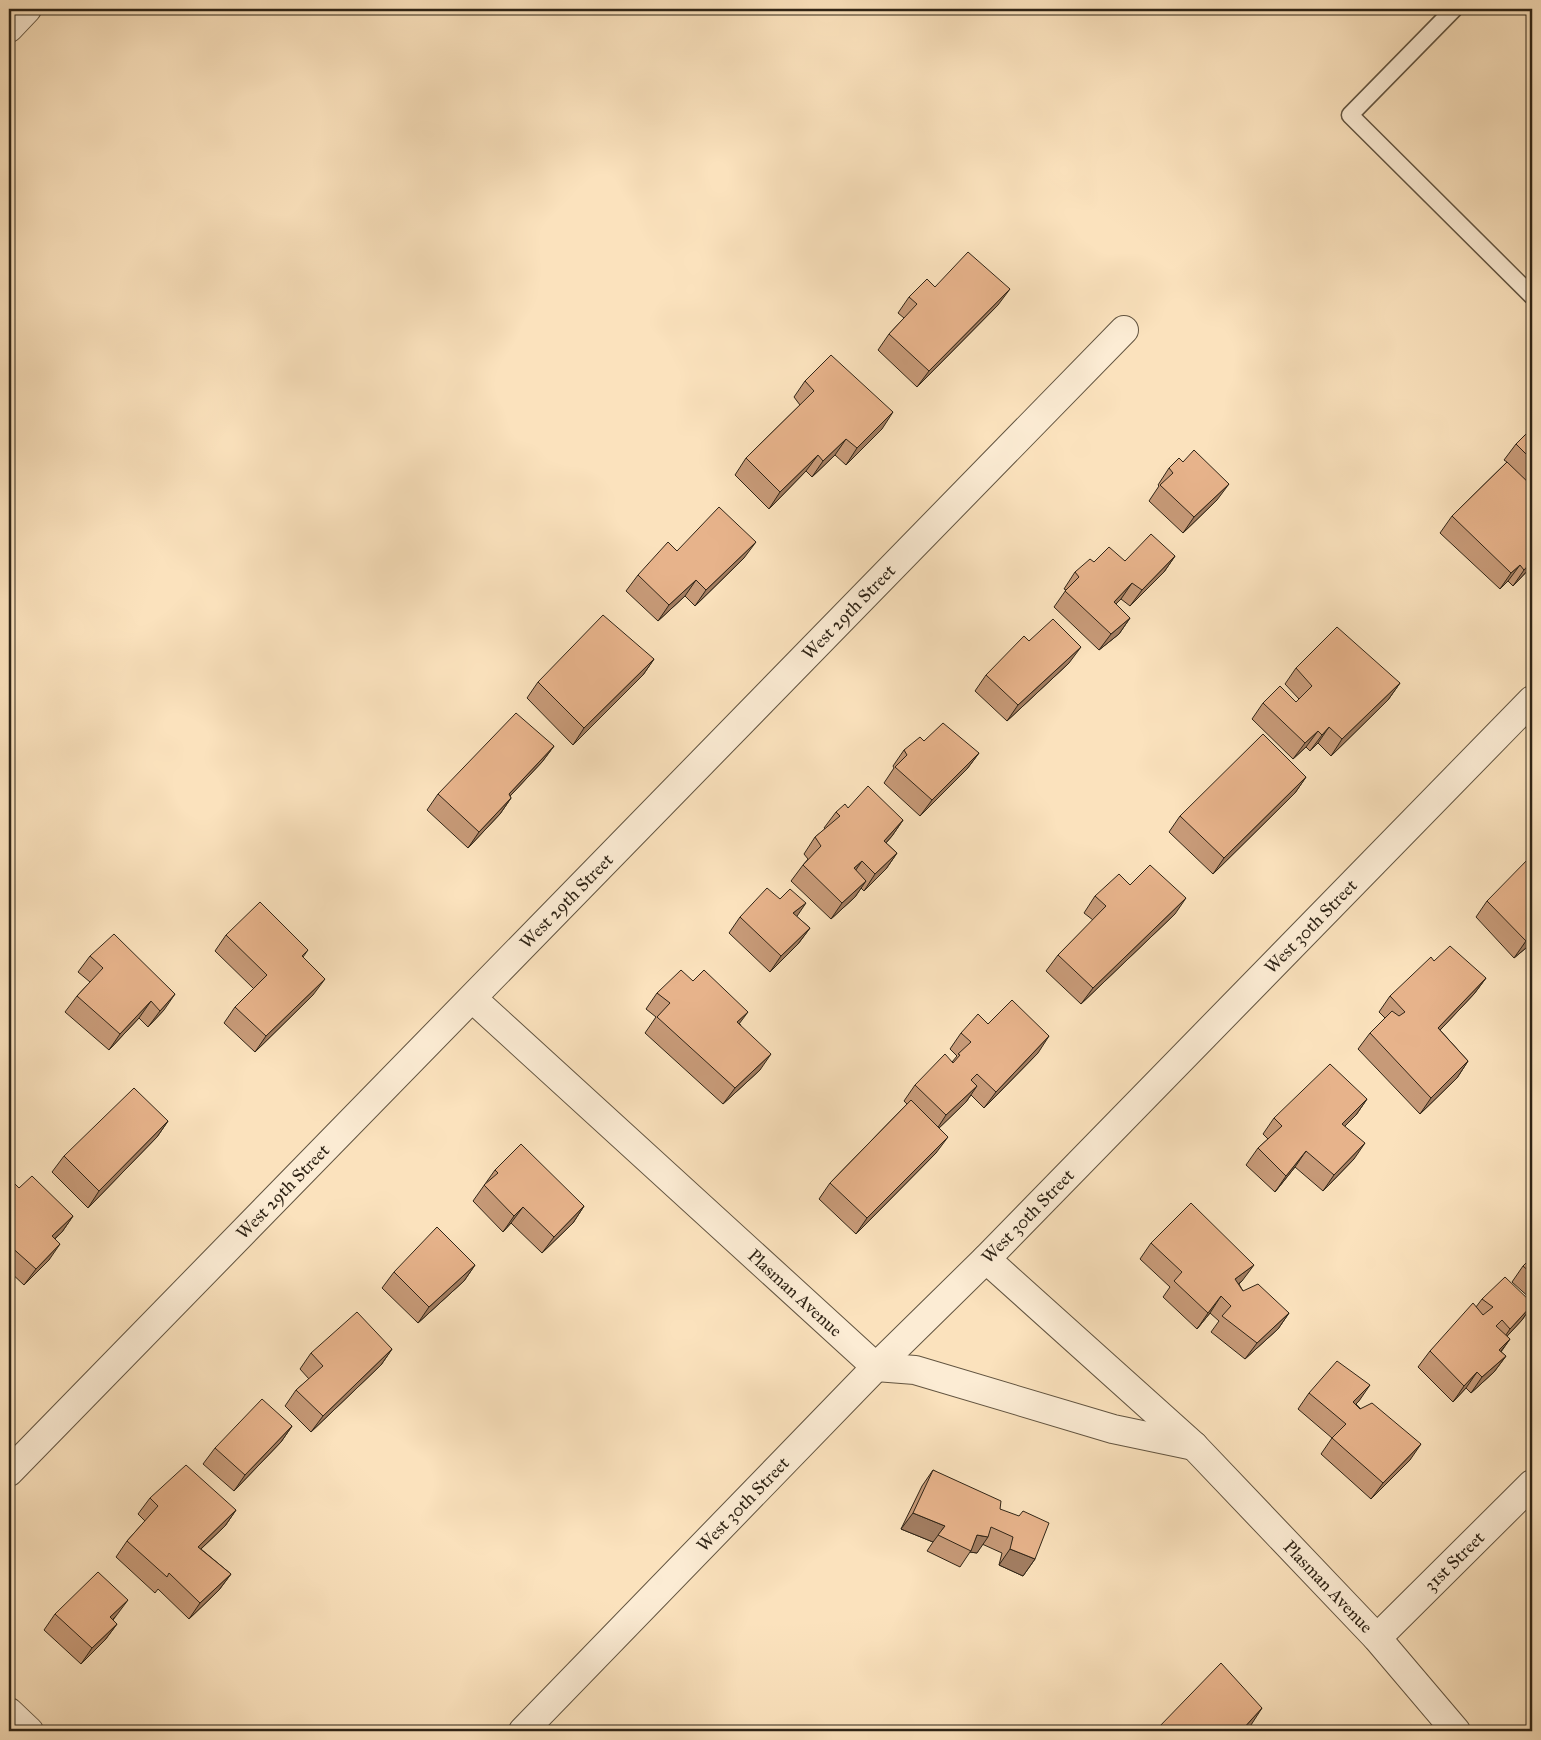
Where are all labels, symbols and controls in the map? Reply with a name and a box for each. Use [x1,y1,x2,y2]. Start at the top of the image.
street label: West 29th Street [797,559,900,664]
street label: West 29th Street [515,848,618,953]
street label: West 30th Street [1260,874,1362,978]
street label: West 29th Street [232,1139,335,1244]
street label: West 30th Street [977,1164,1079,1268]
street label: Plasman Avenue [743,1244,847,1342]
street label: West 30th Street [692,1452,794,1556]
street label: 31st Street [1420,1526,1489,1596]
street label: Plasman Avenue [1279,1536,1377,1638]

